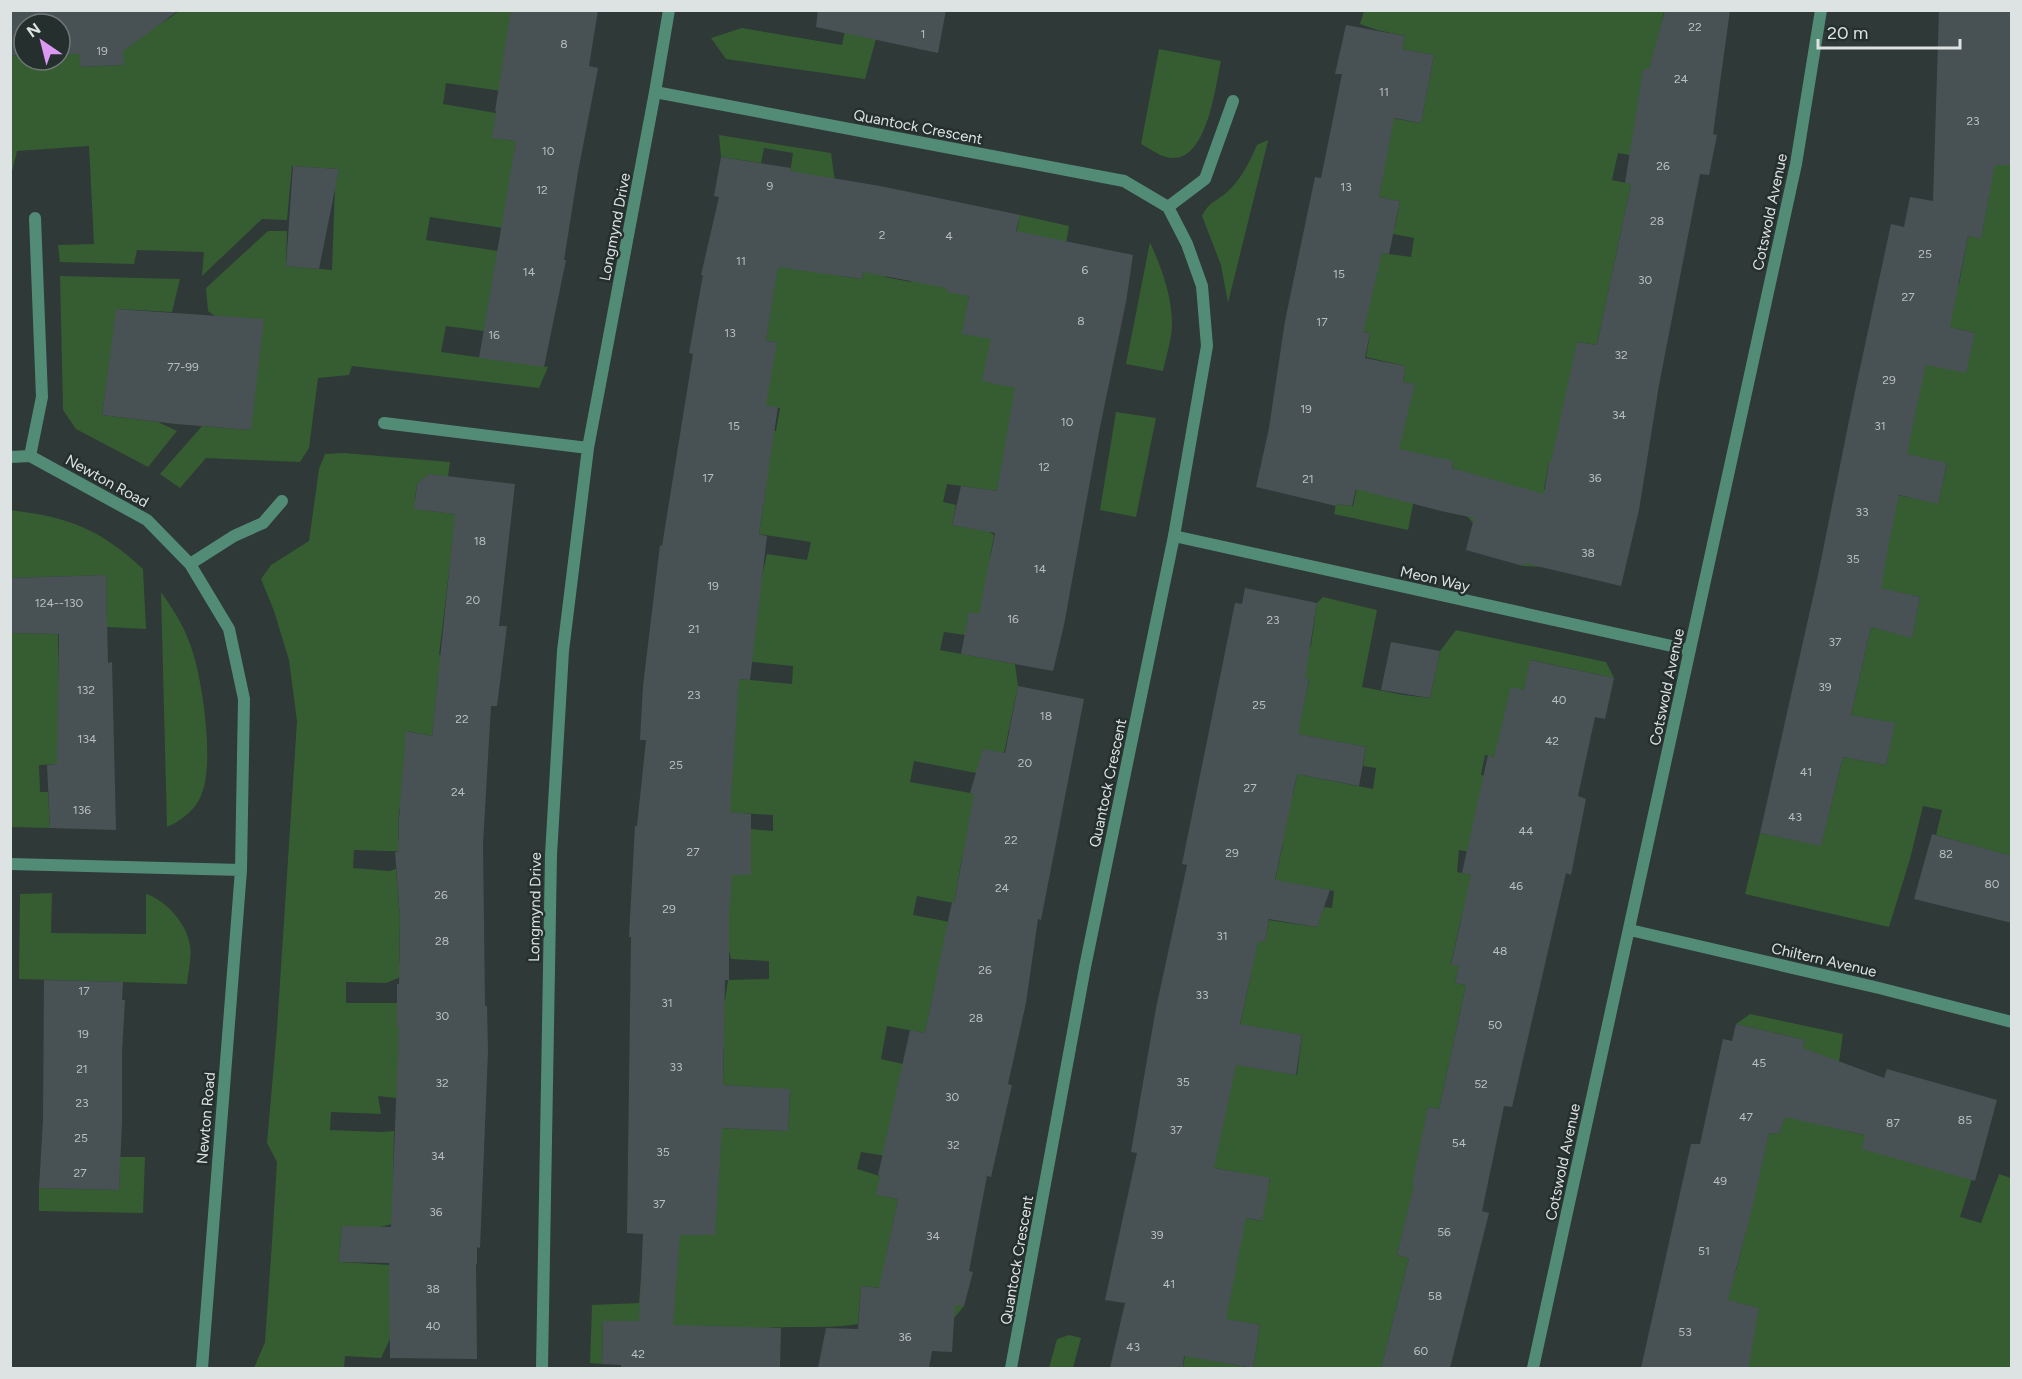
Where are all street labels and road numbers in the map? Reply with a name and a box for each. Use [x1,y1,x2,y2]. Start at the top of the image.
street label: Quantock Crescent [852,106,984,148]
street label: Cotswold Avenue [1749,152,1791,272]
street label: Longmynd Drive [596,171,634,283]
street label: Newton Road [62,451,152,511]
street label: Meon Way [1398,562,1472,596]
street label: Cotswold Avenue [1646,627,1688,747]
street label: Quantock Crescent [1086,717,1130,849]
street label: Longmynd Drive [525,852,545,962]
street label: Chiltern Avenue [1770,939,1878,981]
street label: Newton Road [193,1071,219,1165]
street label: Cotswold Avenue [1542,1102,1584,1222]
street label: Quantock Crescent [997,1194,1037,1326]

